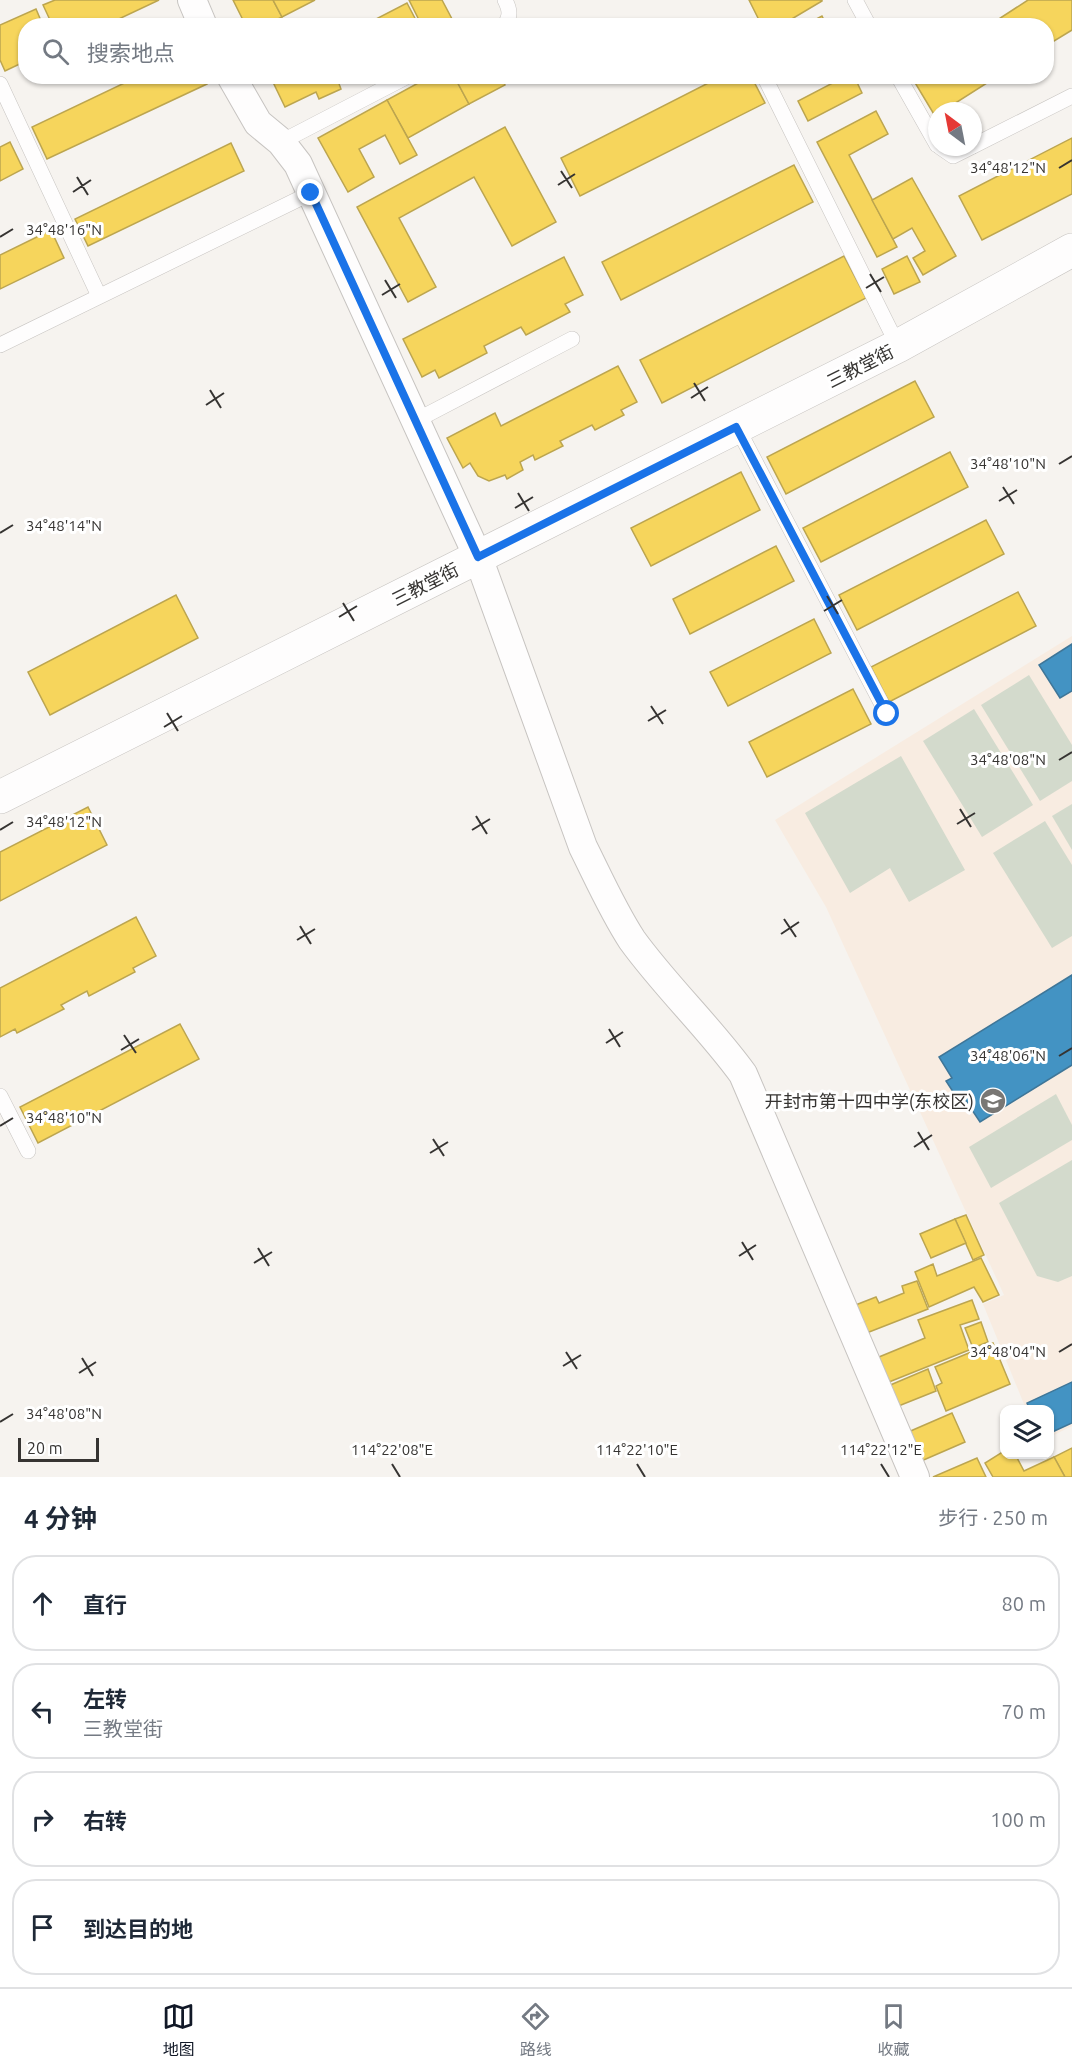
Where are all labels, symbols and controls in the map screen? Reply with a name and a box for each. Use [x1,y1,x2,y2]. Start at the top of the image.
search box [18,18,1054,84]
icon: search [39,35,72,68]
text: 搜索地点 [87,40,175,65]
north arrow [928,102,982,156]
text: 34°48'12"N [970,159,1046,176]
route end [297,179,323,205]
text: 34°48'16"N [26,221,102,238]
street label: 三教堂街 [823,341,897,391]
text: 34°48'10"N [970,455,1046,472]
text: 34°48'14"N [26,517,102,534]
street label: 三教堂街 [388,559,462,609]
route start [873,700,899,726]
text: 34°48'08"N [970,751,1046,768]
text: 34°48'12"N [26,813,102,830]
text: 34°48'06"N [970,1047,1046,1064]
school or university icon: 开封市第十四中学(东校区) [978,1086,1008,1116]
place label: 开封市第十四中学(东校区) [765,1091,974,1112]
text: 34°48'10"N [26,1109,102,1126]
text: 34°48'04"N [970,1343,1046,1360]
text: 34°48'08"N [26,1405,102,1422]
map controls [1000,1405,1054,1459]
button: layers [1000,1405,1054,1459]
scale bar [18,1435,99,1462]
text: 20 m [27,1439,63,1457]
text: 114°22'08"E [351,1441,433,1458]
text: 114°22'10"E [596,1441,678,1458]
text: 114°22'12"E [840,1441,922,1458]
text: 4 分钟 [24,1504,97,1533]
text: 步行 · 250 m [938,1506,1048,1529]
icon: ahead [26,1587,59,1620]
text: 直行 [83,1592,127,1617]
text: 80 m [1002,1592,1046,1615]
text: 左转 [83,1686,127,1711]
icon: left [26,1695,59,1728]
text: 70 m [1002,1700,1046,1723]
text: 三教堂街 [83,1717,163,1740]
icon: right [26,1803,59,1836]
text: 右转 [83,1808,127,1833]
text: 100 m [990,1808,1046,1831]
icon: arrive [26,1911,59,1944]
text: 到达目的地 [83,1916,193,1941]
tab: 地图 [162,2000,195,2060]
tab: 路线 [519,2000,552,2060]
tab: 收藏 [877,2000,910,2060]

